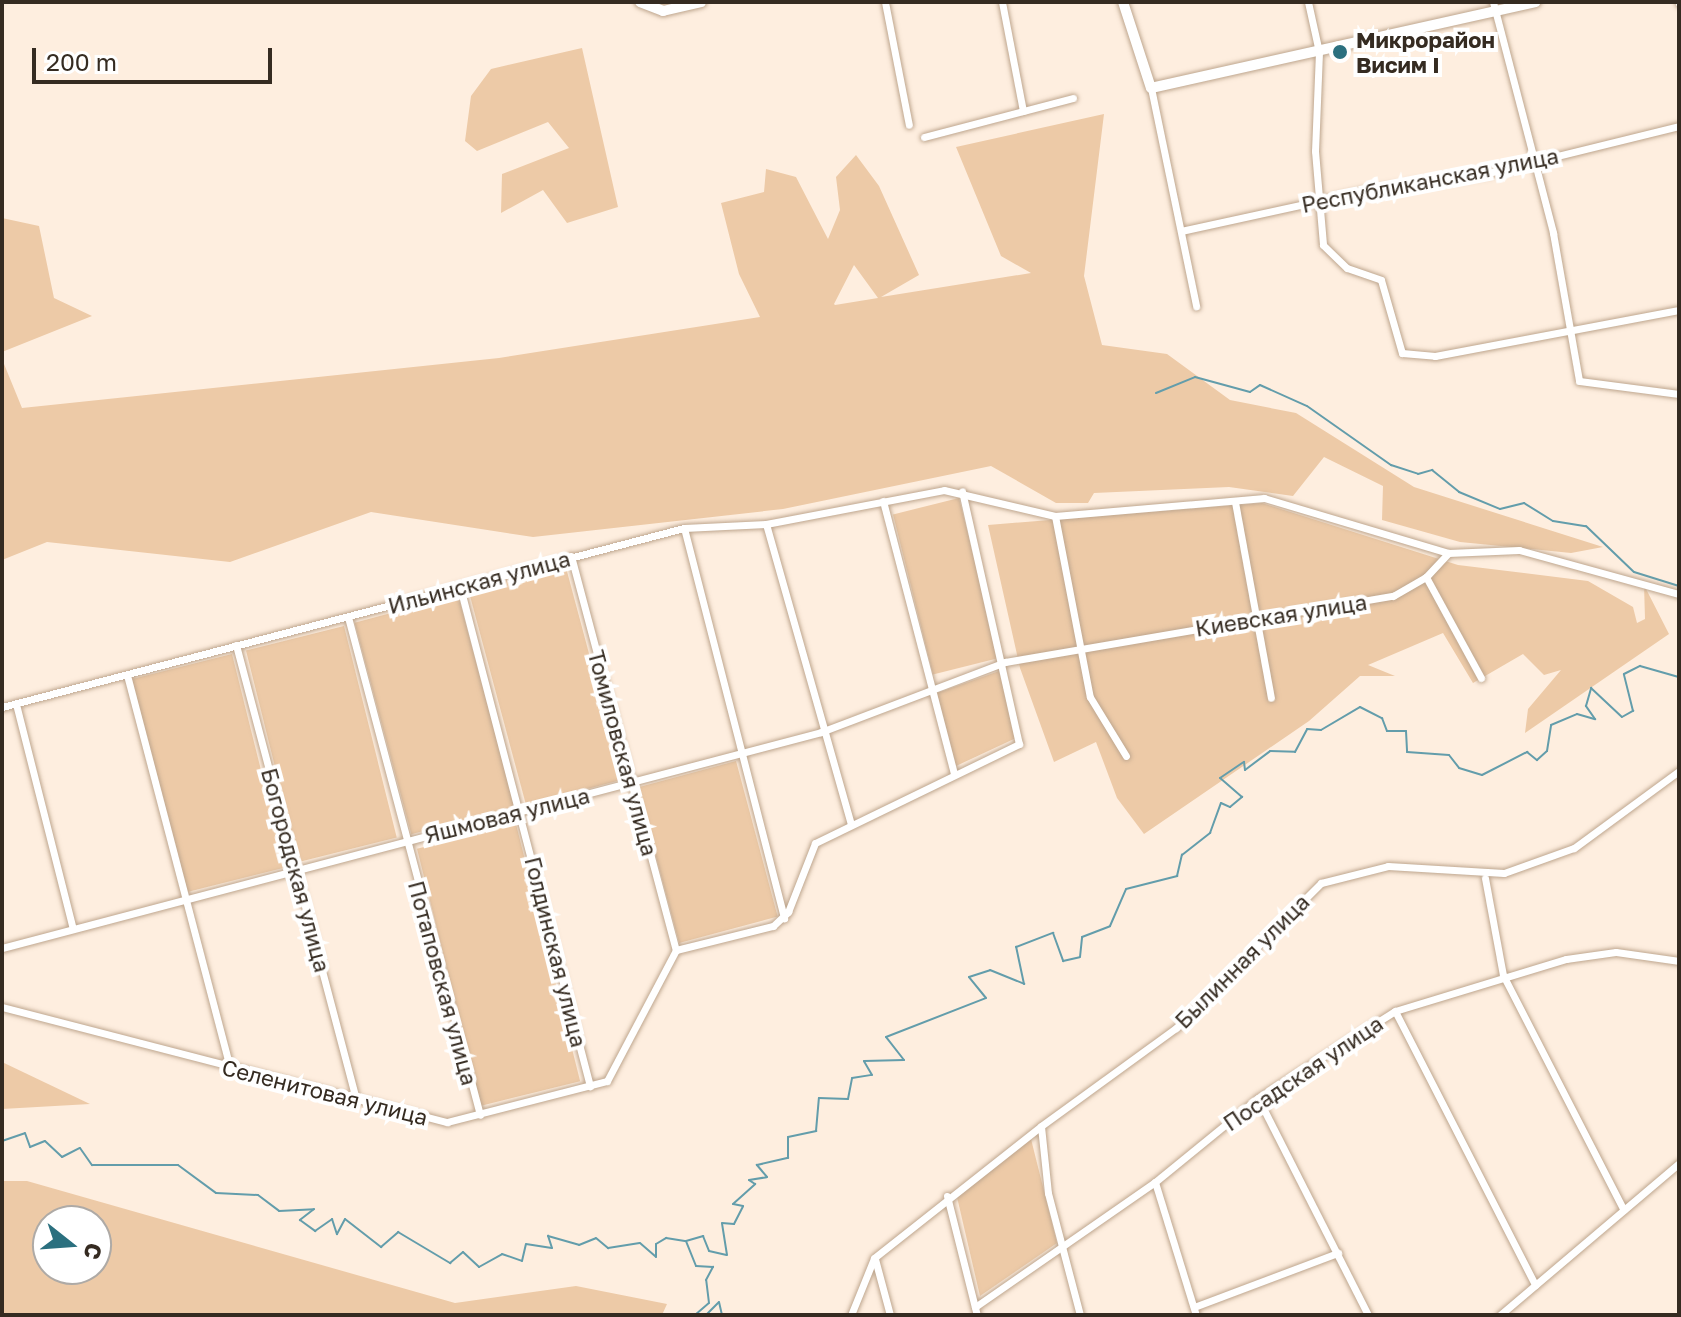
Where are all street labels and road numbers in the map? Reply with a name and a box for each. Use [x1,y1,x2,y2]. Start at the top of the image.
street label: Республиканская улица [1299,142,1561,218]
street label: Ильинская улица [385,545,573,619]
street label: Киевская улица [1193,588,1369,642]
street label: Томиловская улица [583,647,663,859]
street label: Богородская улица [256,765,336,975]
street label: Яшмовая улица [422,782,592,848]
street label: Голдинская улица [520,854,592,1050]
street label: Потаповская улица [403,878,483,1088]
street label: Былинная улица [1169,888,1315,1034]
street label: Посадская улица [1218,1010,1388,1136]
street label: Селенитовая улица [219,1054,431,1130]

